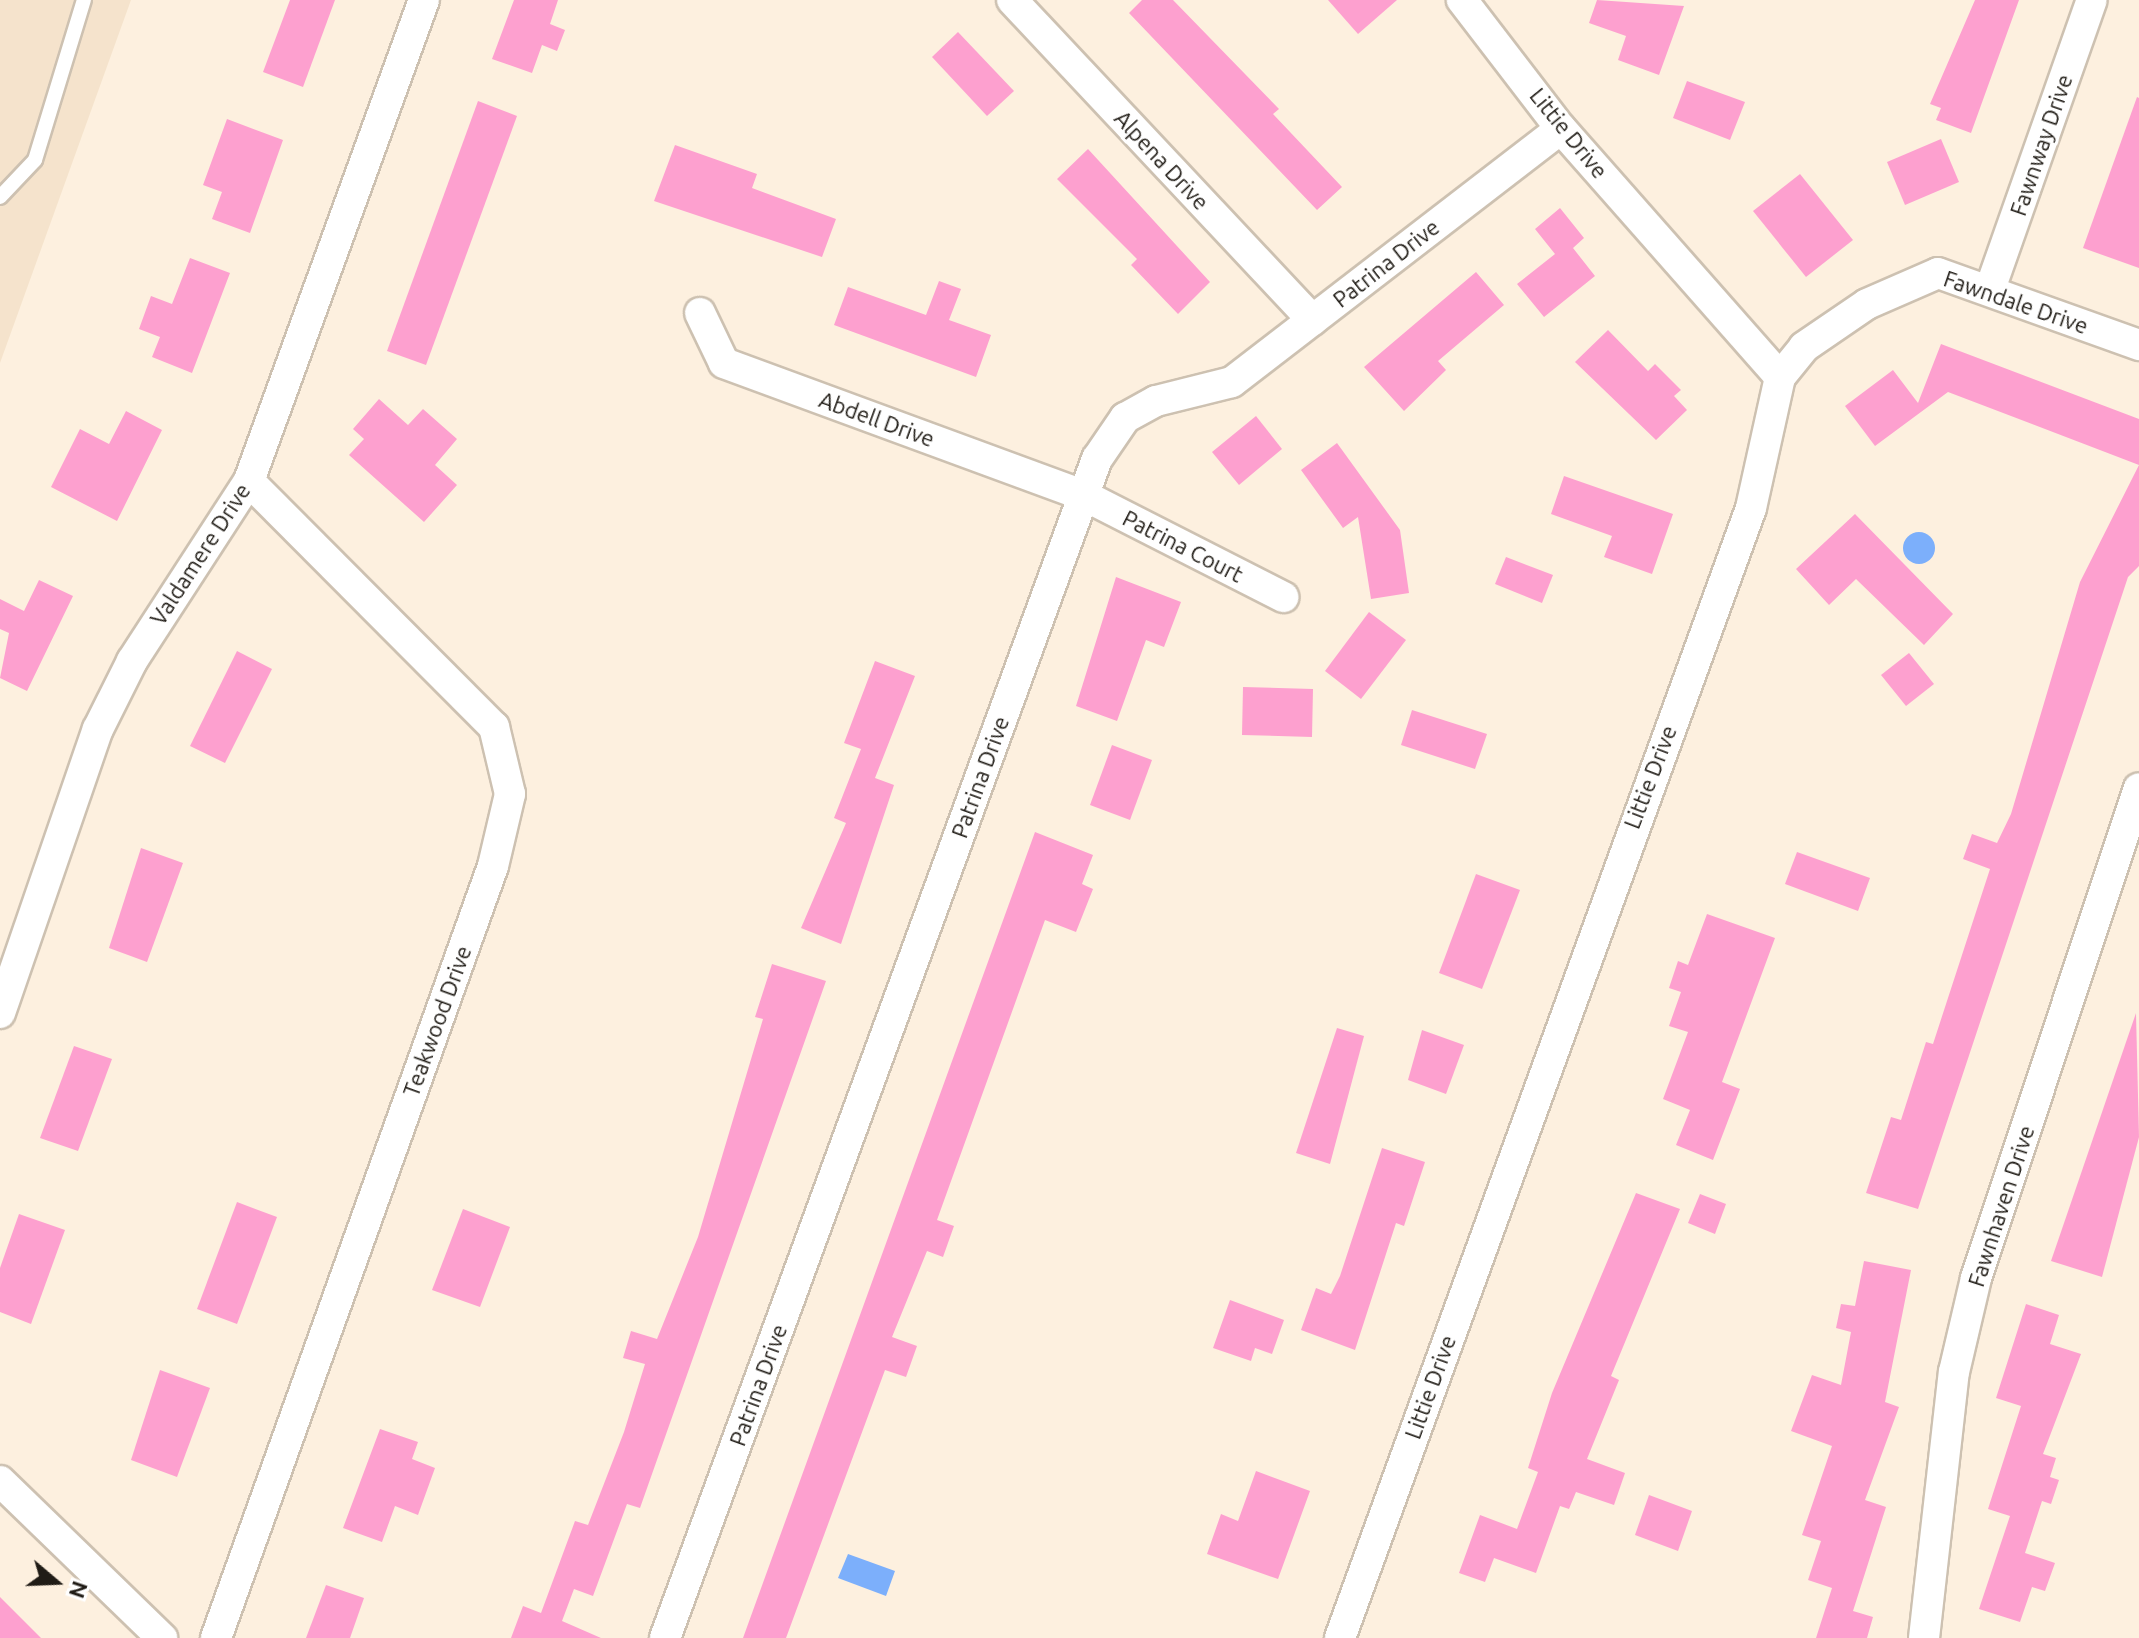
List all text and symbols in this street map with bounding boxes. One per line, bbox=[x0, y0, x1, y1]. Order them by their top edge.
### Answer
street label: Fawnway Drive bbox=[2004, 71, 2078, 219]
street label: Littie Drive bbox=[1525, 83, 1613, 183]
street label: Alpena Drive bbox=[1109, 105, 1215, 215]
street label: Patrina Drive bbox=[1328, 213, 1444, 313]
street label: Fawndale Drive bbox=[1940, 265, 2092, 339]
street label: Abdell Drive bbox=[816, 386, 938, 452]
street label: Valdamere Drive bbox=[144, 478, 256, 630]
street label: Patrina Court bbox=[1118, 504, 1248, 588]
street label: Patrina Drive bbox=[946, 713, 1014, 841]
street label: Littie Drive bbox=[1618, 722, 1682, 832]
street label: Teakwood Drive bbox=[397, 942, 477, 1100]
street label: Fawnhaven Drive bbox=[1962, 1122, 2040, 1290]
street label: Patrina Drive bbox=[724, 1321, 792, 1449]
street label: Littie Drive bbox=[1399, 1332, 1461, 1442]
north arrow bbox=[16, 1542, 96, 1622]
text: N bbox=[65, 1578, 94, 1602]

